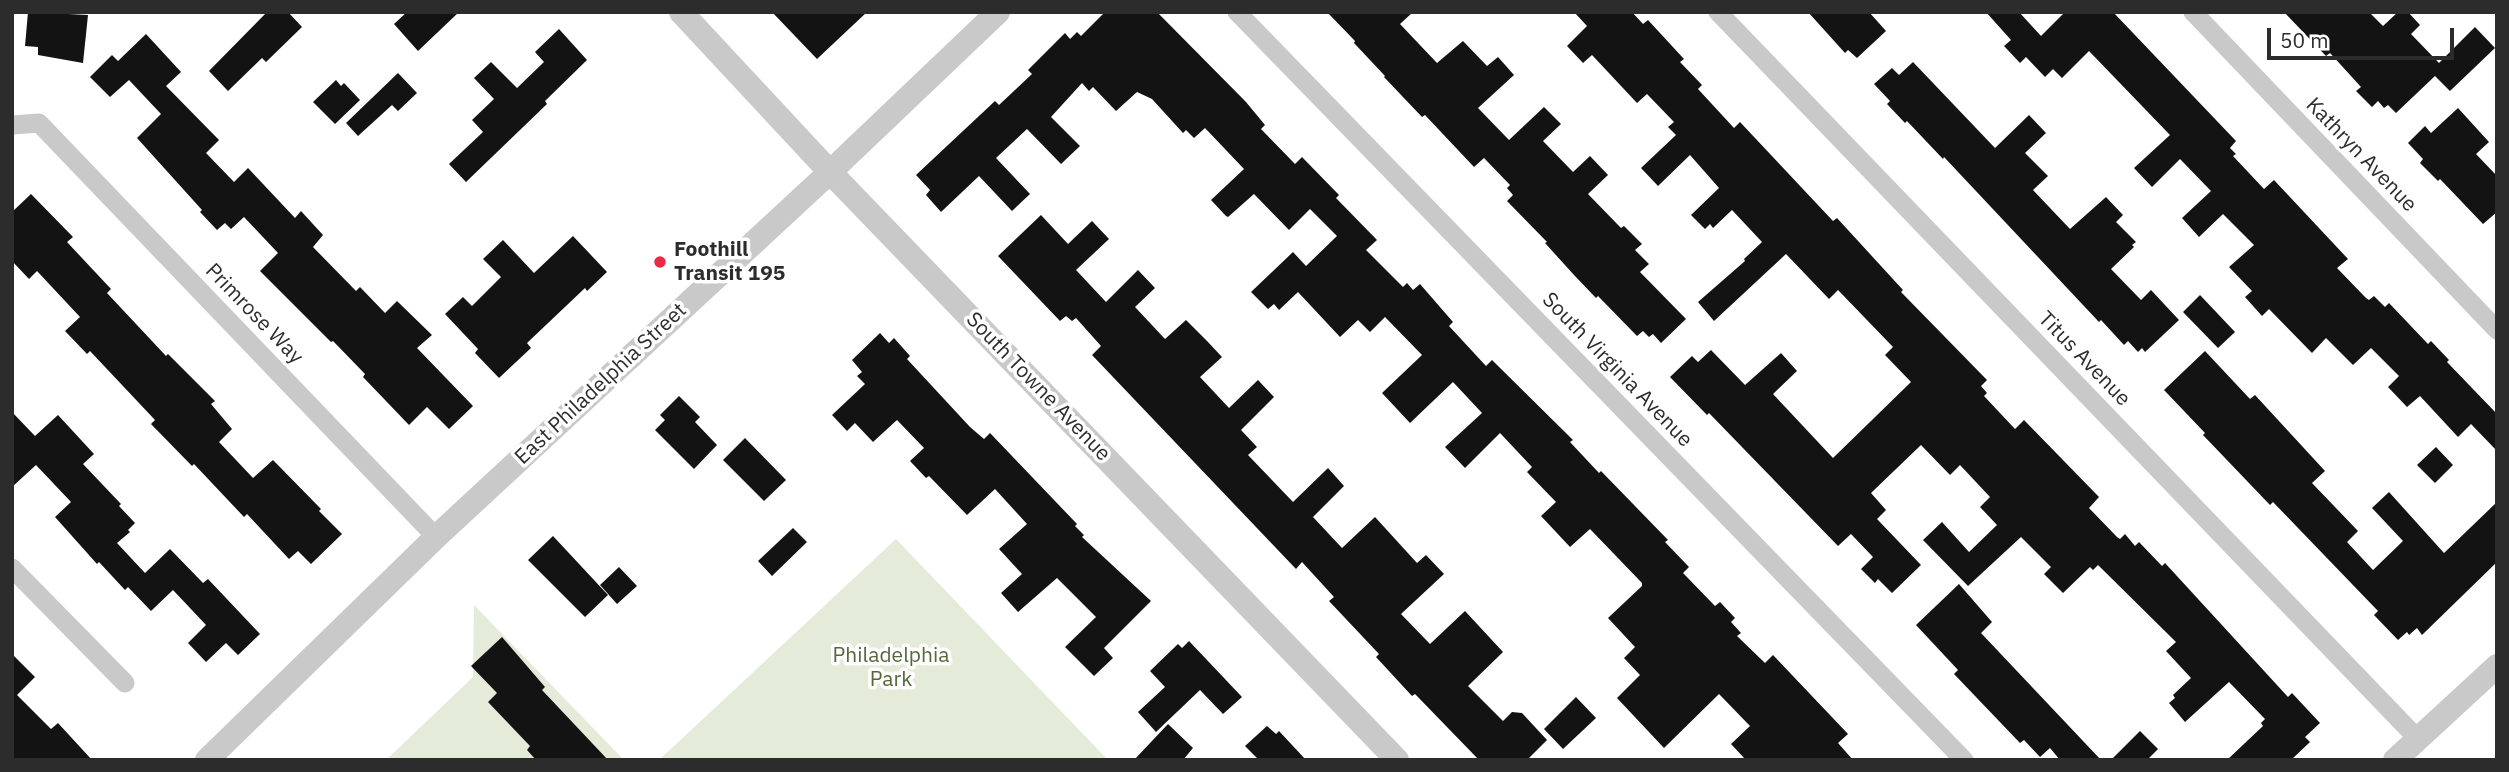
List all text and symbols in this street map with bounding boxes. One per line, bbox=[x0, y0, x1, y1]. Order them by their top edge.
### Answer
scale bar bbox=[2271, 14, 2458, 58]
text: 50 m bbox=[2280, 26, 2329, 54]
street label: Kathryn Avenue bbox=[2300, 93, 2422, 217]
place label: Foothill Transit 195 bbox=[674, 237, 785, 287]
marker: Foothill Transit 195 bbox=[652, 254, 668, 270]
street label: Primrose Way bbox=[200, 259, 308, 369]
street label: South Virginia Avenue bbox=[1537, 287, 1697, 453]
street label: East Philadelphia Street bbox=[510, 298, 692, 470]
street label: Titus Avenue bbox=[2033, 306, 2135, 412]
street label: South Towne Avenue bbox=[960, 307, 1116, 467]
park label: Philadelphia Park bbox=[833, 643, 949, 693]

